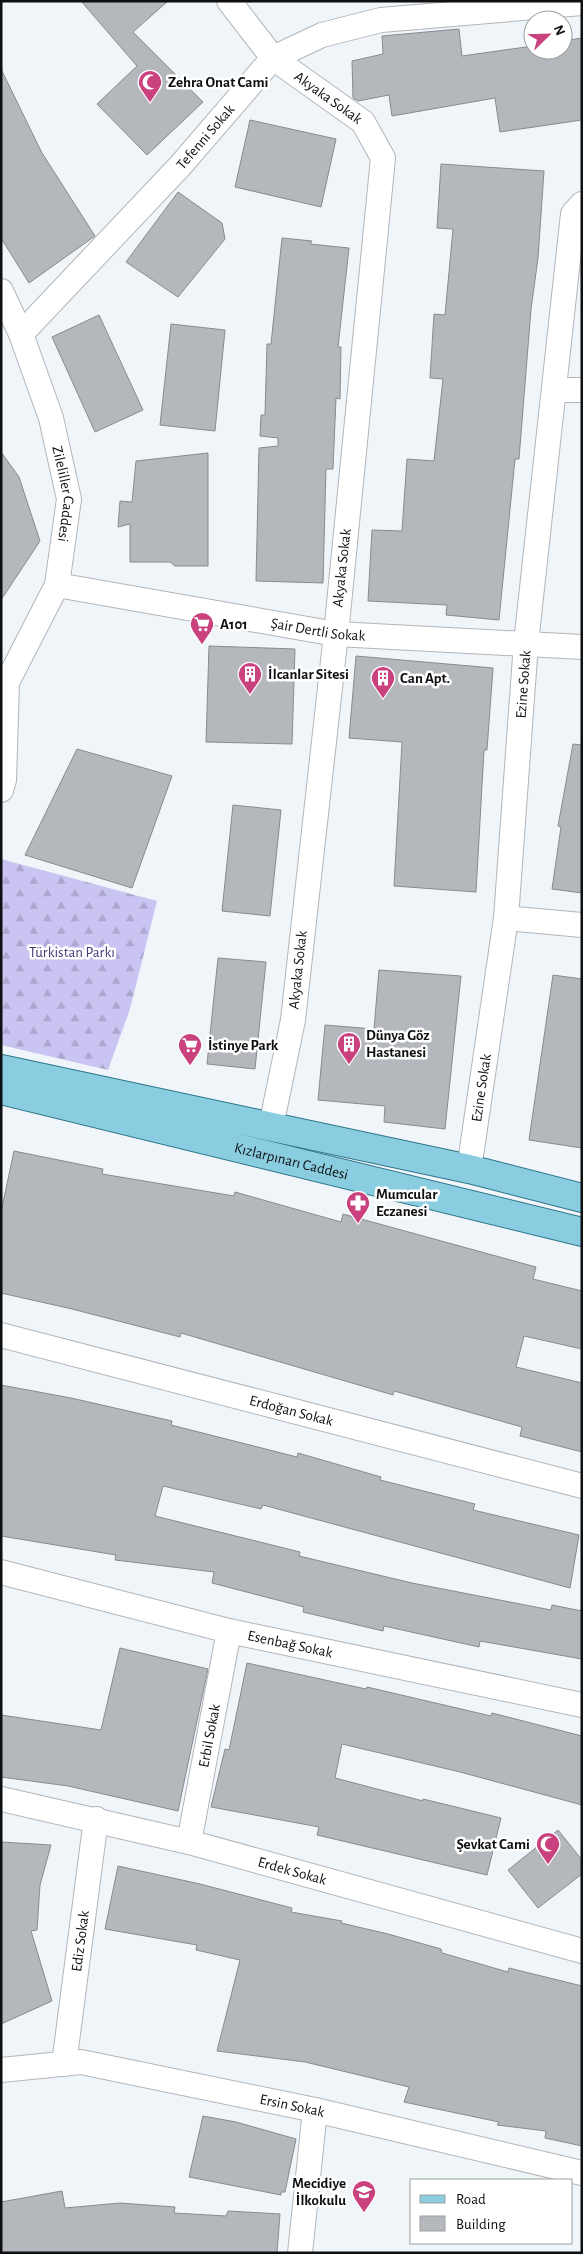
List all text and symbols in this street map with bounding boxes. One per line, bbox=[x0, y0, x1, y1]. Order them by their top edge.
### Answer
north arrow bbox=[523, 10, 573, 60]
text: N bbox=[551, 23, 567, 38]
street label: Akyaka Sokak bbox=[292, 68, 365, 127]
mosque icon: Zehra Onat Cami bbox=[137, 69, 163, 103]
place label: Zehra Onat Cami bbox=[168, 75, 268, 90]
street label: Tefenni Sokak bbox=[173, 101, 237, 172]
street label: Zileliller Caddesi bbox=[50, 444, 77, 543]
street label: Akyaka Sokak bbox=[330, 528, 354, 608]
supermarket icon: A101 bbox=[189, 611, 215, 645]
street label: Şair Dertli Sokak bbox=[270, 615, 366, 643]
place label: A101 bbox=[220, 617, 248, 632]
street label: Ezine Sokak bbox=[513, 650, 533, 719]
building icon: İlcanlar Sitesi bbox=[237, 661, 263, 695]
building icon: Can Apt. bbox=[370, 665, 396, 699]
place label: İlcanlar Sitesi bbox=[268, 666, 349, 682]
place label: Can Apt. bbox=[400, 671, 450, 686]
street label: Akyaka Sokak bbox=[286, 930, 310, 1010]
park label: Türkistan Parkı bbox=[29, 945, 115, 960]
place label: Dünya Göz Hastanesi bbox=[366, 1028, 430, 1060]
building icon: Dünya Göz Hastanesi bbox=[336, 1031, 362, 1065]
supermarket icon: İstinye Park bbox=[177, 1032, 203, 1066]
place label: İstinye Park bbox=[208, 1037, 279, 1053]
street label: Ezine Sokak bbox=[469, 1053, 493, 1123]
street label: Kızlarpınarı Caddesi bbox=[233, 1140, 350, 1182]
place label: Mumcular Eczanesi bbox=[376, 1187, 438, 1219]
pharmacy icon: Mumcular Eczanesi bbox=[345, 1190, 371, 1224]
street label: Erdoğan Sokak bbox=[248, 1392, 335, 1429]
street label: Esenbağ Sokak bbox=[246, 1628, 334, 1660]
street label: Erbil Sokak bbox=[196, 1703, 222, 1769]
mosque icon: Şevkat Cami bbox=[535, 1831, 561, 1865]
place label: Şevkat Cami bbox=[456, 1837, 530, 1852]
street label: Erdek Sokak bbox=[256, 1854, 328, 1887]
street label: Ediz Sokak bbox=[69, 1909, 91, 1972]
street label: Ersin Sokak bbox=[258, 2091, 326, 2120]
place label: Mecidiye İlkokulu bbox=[292, 2176, 346, 2208]
school or university icon: Mecidiye İlkokulu bbox=[351, 2179, 377, 2213]
legend bbox=[410, 2179, 573, 2244]
text: Road bbox=[456, 2192, 486, 2207]
text: Building bbox=[456, 2217, 506, 2232]

